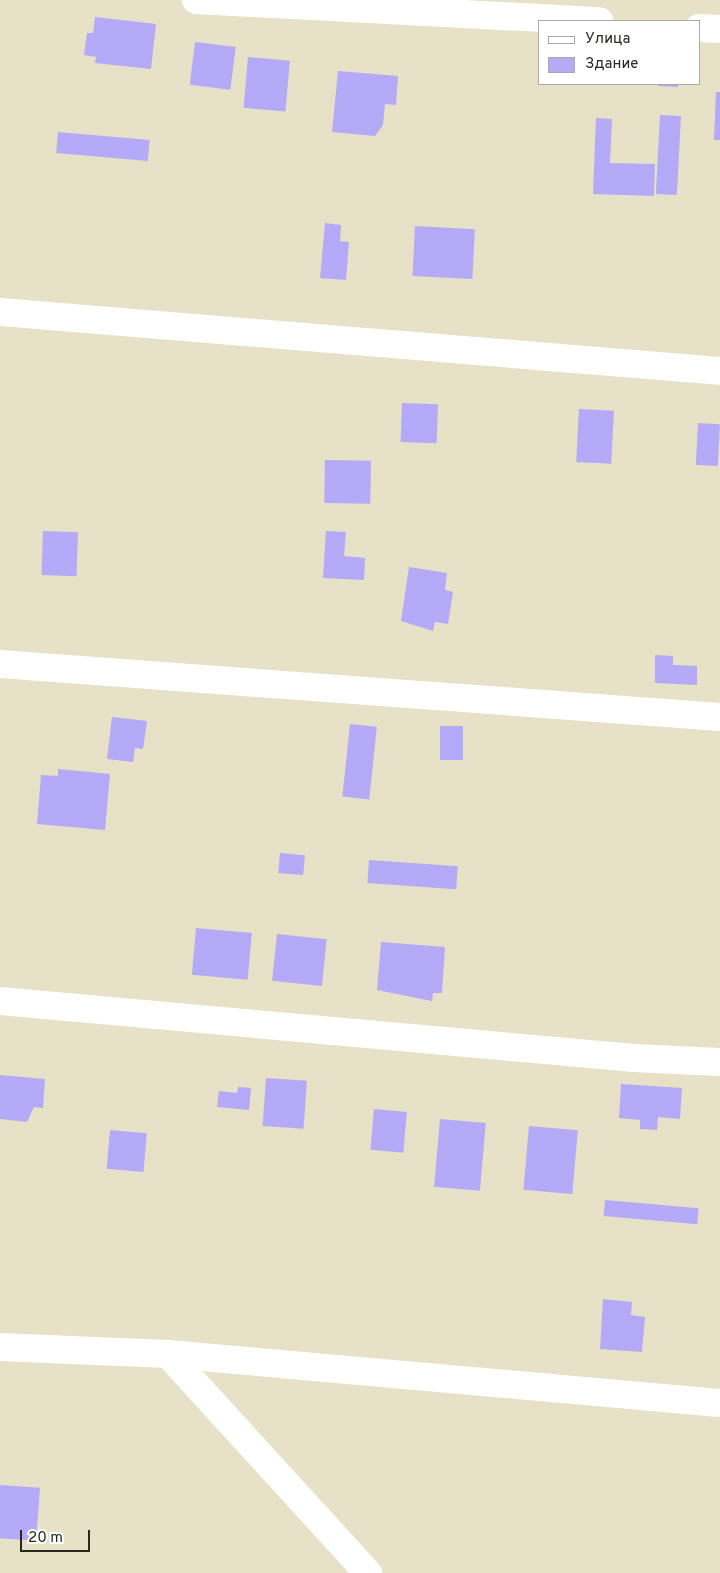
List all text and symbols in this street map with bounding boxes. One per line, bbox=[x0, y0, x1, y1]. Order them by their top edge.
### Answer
legend bbox=[538, 20, 700, 85]
text: Улица bbox=[585, 30, 630, 49]
text: Здание bbox=[585, 55, 638, 74]
scale bar bbox=[22, 1520, 92, 1552]
text: 20 m bbox=[28, 1529, 63, 1548]

